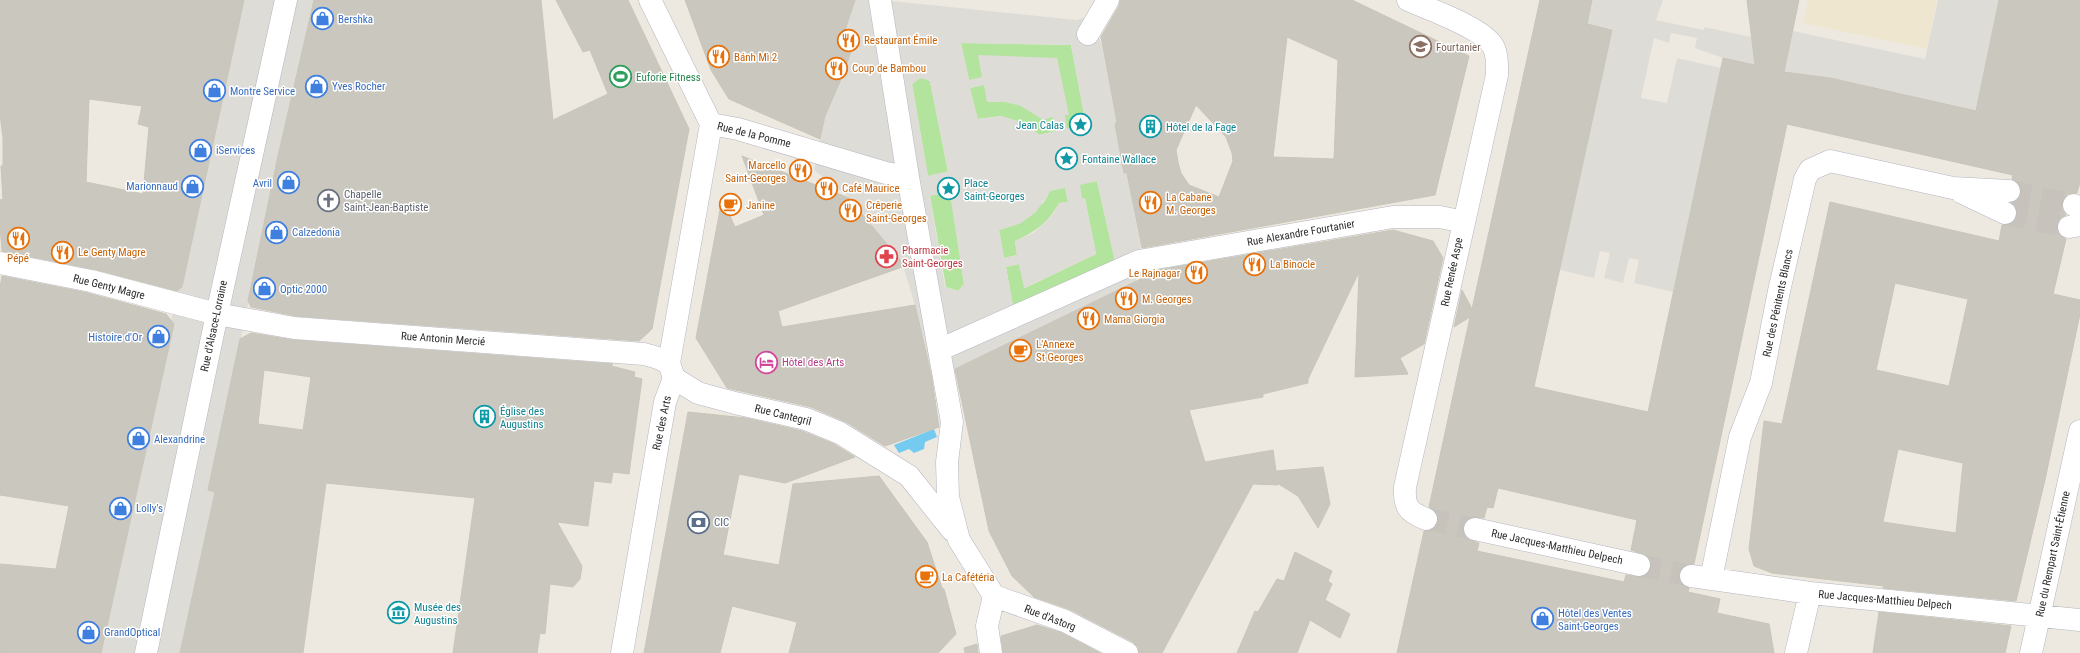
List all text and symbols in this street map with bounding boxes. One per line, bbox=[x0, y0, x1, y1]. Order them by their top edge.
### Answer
shop icon: Bershka bbox=[309, 6, 335, 32]
place label: Bershka bbox=[338, 13, 373, 26]
restaurant icon: Restaurant Émile bbox=[835, 27, 861, 53]
place label: Restaurant Émile bbox=[864, 34, 937, 47]
school or university icon: Fourtanier bbox=[1408, 34, 1434, 60]
place label: Fourtanier bbox=[1436, 41, 1481, 54]
restaurant icon: Bánh Mì 2 bbox=[705, 44, 731, 70]
place label: Bánh Mì 2 bbox=[734, 51, 777, 64]
restaurant icon: Coup de Bambou bbox=[824, 55, 850, 81]
place label: Coup de Bambou bbox=[852, 62, 926, 75]
sports icon: Euforie Fitness bbox=[607, 64, 633, 90]
place label: Euforie Fitness bbox=[636, 71, 701, 84]
shop icon: Yves Rocher bbox=[303, 73, 329, 99]
shop icon: Montre Service bbox=[201, 78, 227, 104]
place label: Yves Rocher bbox=[332, 80, 386, 93]
place label: Montre Service bbox=[230, 85, 295, 98]
place icon: Jean Calas bbox=[1067, 112, 1093, 138]
building icon: Hôtel de la Fage bbox=[1137, 114, 1163, 140]
place label: Jean Calas bbox=[1016, 119, 1064, 132]
street label: Rue de la Pomme bbox=[716, 120, 792, 150]
place label: Hôtel de la Fage bbox=[1166, 121, 1236, 134]
shop icon: iServices bbox=[188, 137, 214, 163]
place label: iServices bbox=[216, 144, 255, 157]
place icon: Fontaine Wallace bbox=[1053, 146, 1079, 172]
place label: Fontaine Wallace bbox=[1082, 153, 1156, 166]
restaurant icon: Marcello Saint-Georges bbox=[788, 158, 814, 184]
place label: Marcello Saint-Georges bbox=[725, 159, 786, 185]
shop icon: Avril bbox=[275, 170, 301, 196]
shop icon: Marionnaud bbox=[180, 173, 206, 199]
restaurant icon: Café Maurice bbox=[813, 175, 839, 201]
place icon: Place Saint-Georges bbox=[935, 176, 961, 202]
place label: Avril bbox=[253, 177, 272, 190]
place label: Place Saint-Georges bbox=[964, 177, 1025, 203]
place label: Marionnaud bbox=[126, 180, 178, 193]
place label: Café Maurice bbox=[842, 182, 900, 195]
church icon: Chapelle Saint-Jean-Baptiste bbox=[316, 187, 342, 213]
place label: Chapelle Saint-Jean-Baptiste bbox=[344, 188, 429, 214]
restaurant icon: La Cabane M. Georges bbox=[1137, 190, 1163, 216]
place label: La Cabane M. Georges bbox=[1166, 191, 1216, 217]
cafe icon: Janine bbox=[718, 192, 744, 218]
restaurant icon: Crêperie Saint-Georges bbox=[838, 198, 864, 224]
place label: Janine bbox=[746, 199, 775, 212]
place label: Crêperie Saint-Georges bbox=[866, 199, 927, 225]
street label: Rue Alexandre Fourtanier bbox=[1246, 217, 1357, 249]
shop icon: Calzedonia bbox=[264, 219, 290, 245]
restaurant icon: Pépé bbox=[5, 225, 31, 251]
place label: Calzedonia bbox=[292, 226, 340, 239]
street label: Rue Renée Aspe bbox=[1438, 236, 1466, 308]
restaurant icon: Le Genty Magre bbox=[50, 239, 76, 265]
pharmacy icon: Pharmacie Saint-Georges bbox=[874, 243, 900, 269]
place label: Pharmacie Saint-Georges bbox=[902, 244, 963, 270]
place label: Le Genty Magre bbox=[78, 246, 146, 259]
street label: Rue des Pénitents Blancs bbox=[1760, 248, 1796, 358]
restaurant icon: La Binocle bbox=[1241, 251, 1267, 277]
place label: Pépé bbox=[7, 252, 29, 265]
place label: La Binocle bbox=[1270, 258, 1315, 271]
restaurant icon: Le Rajnagar bbox=[1183, 260, 1209, 286]
place label: Le Rajnagar bbox=[1129, 267, 1181, 280]
street label: Rue Genty Magre bbox=[72, 272, 146, 302]
shop icon: Optic 2000 bbox=[252, 276, 278, 302]
street label: Rue d'Alsace-Lorraine bbox=[198, 279, 230, 373]
place label: Optic 2000 bbox=[280, 283, 327, 296]
restaurant icon: M. Georges bbox=[1113, 286, 1139, 312]
place label: M. Georges bbox=[1142, 293, 1192, 306]
restaurant icon: Mama Giorgia bbox=[1075, 306, 1101, 332]
place label: Mama Giorgia bbox=[1104, 313, 1165, 326]
shop icon: Histoire d'Or bbox=[145, 324, 171, 350]
street label: Rue Antonin Mercié bbox=[400, 330, 486, 348]
place label: Histoire d'Or bbox=[88, 331, 143, 344]
cafe icon: L'Annexe St Georges bbox=[1007, 337, 1033, 363]
place label: L'Annexe St Georges bbox=[1036, 338, 1084, 364]
hotel icon: Hôtel des Arts bbox=[754, 349, 780, 375]
place label: Hôtel des Arts bbox=[782, 356, 844, 369]
street label: Rue des Arts bbox=[650, 395, 674, 451]
street label: Rue Cantegril bbox=[753, 402, 813, 428]
building icon: Église des Augustins bbox=[472, 404, 498, 430]
place label: Église des Augustins bbox=[500, 405, 544, 431]
shop icon: Alexandrine bbox=[126, 426, 152, 452]
place label: Alexandrine bbox=[154, 433, 205, 446]
street label: Rue du Rempart Saint-Étienne bbox=[2033, 490, 2073, 618]
shop icon: Lolly's bbox=[108, 495, 134, 521]
place label: Lolly's bbox=[136, 502, 163, 515]
bank icon: CIC bbox=[686, 509, 712, 535]
place label: CIC bbox=[714, 516, 729, 529]
street label: Rue Jacques-Matthieu Delpech bbox=[1490, 527, 1624, 567]
cafe icon: La Cafétéria bbox=[913, 564, 939, 590]
place label: La Cafétéria bbox=[942, 571, 995, 584]
street label: Rue Jacques-Matthieu Delpech bbox=[1818, 588, 1952, 612]
museum icon: Musée des Augustins bbox=[386, 600, 412, 626]
place label: Musée des Augustins bbox=[414, 601, 461, 627]
street label: Rue d'Astorg bbox=[1022, 602, 1078, 634]
shop icon: Hôtel des Ventes Saint-Georges bbox=[1530, 606, 1556, 632]
place label: Hôtel des Ventes Saint-Georges bbox=[1558, 607, 1632, 633]
shop icon: GrandOptical bbox=[76, 619, 102, 645]
place label: GrandOptical bbox=[104, 626, 160, 639]

